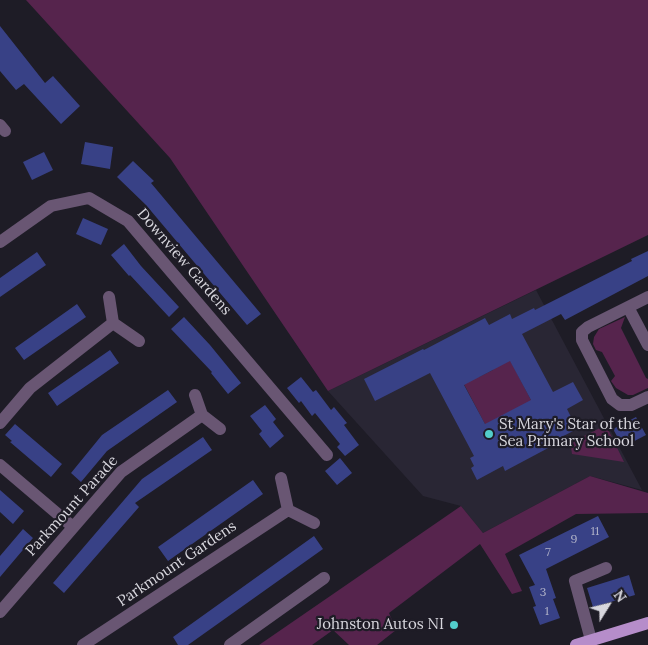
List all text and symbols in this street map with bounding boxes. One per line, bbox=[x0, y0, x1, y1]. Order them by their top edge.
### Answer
street label: Downview Gardens bbox=[133, 205, 235, 319]
place label: St Mary's Star of the Sea Primary School bbox=[499, 416, 640, 451]
marker: St Mary's Star of the Sea Primary School bbox=[483, 428, 495, 440]
street label: Parkmount Parade bbox=[22, 452, 122, 560]
street label: Parkmount Gardens bbox=[114, 517, 240, 611]
house number: 11 bbox=[591, 525, 599, 539]
house number: 9 bbox=[571, 533, 577, 547]
house number: 7 bbox=[545, 546, 551, 560]
north arrow bbox=[583, 580, 633, 630]
house number: 3 bbox=[540, 586, 546, 600]
text: N bbox=[610, 587, 631, 606]
house number: 1 bbox=[545, 605, 549, 619]
place label: Johnston Autos NI bbox=[317, 616, 444, 634]
marker: Johnston Autos NI bbox=[448, 619, 460, 631]

